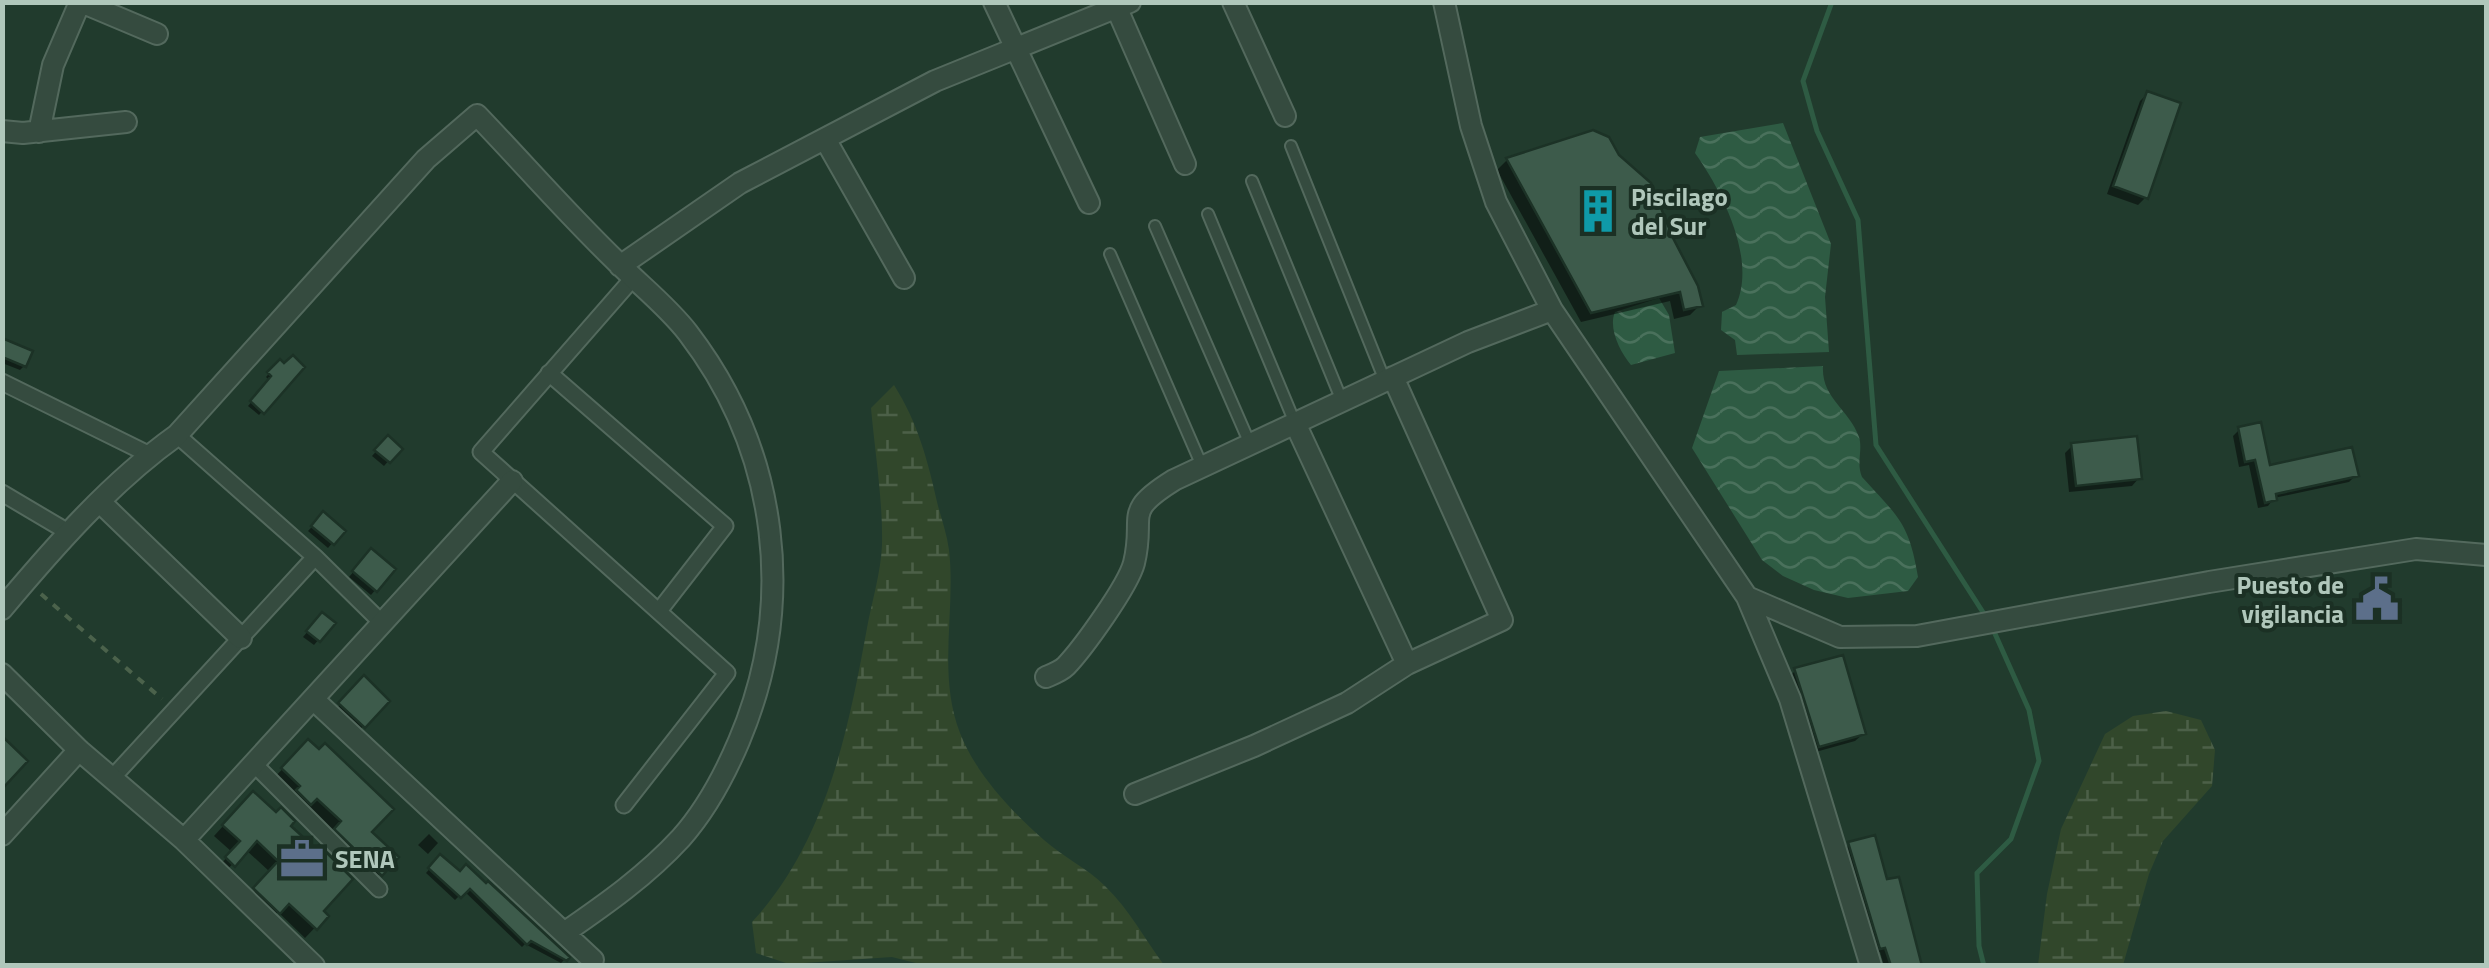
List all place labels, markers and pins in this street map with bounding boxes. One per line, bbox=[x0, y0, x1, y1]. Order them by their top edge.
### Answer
place label: Piscilago del Sur bbox=[1631, 178, 1728, 245]
building icon: Piscilago del Sur bbox=[1574, 187, 1622, 235]
place label: Puesto de vigilancia bbox=[2237, 566, 2344, 633]
public building icon: Puesto de vigilancia bbox=[2353, 575, 2401, 623]
office icon: SENA bbox=[278, 835, 326, 883]
place label: SENA bbox=[335, 840, 395, 878]

